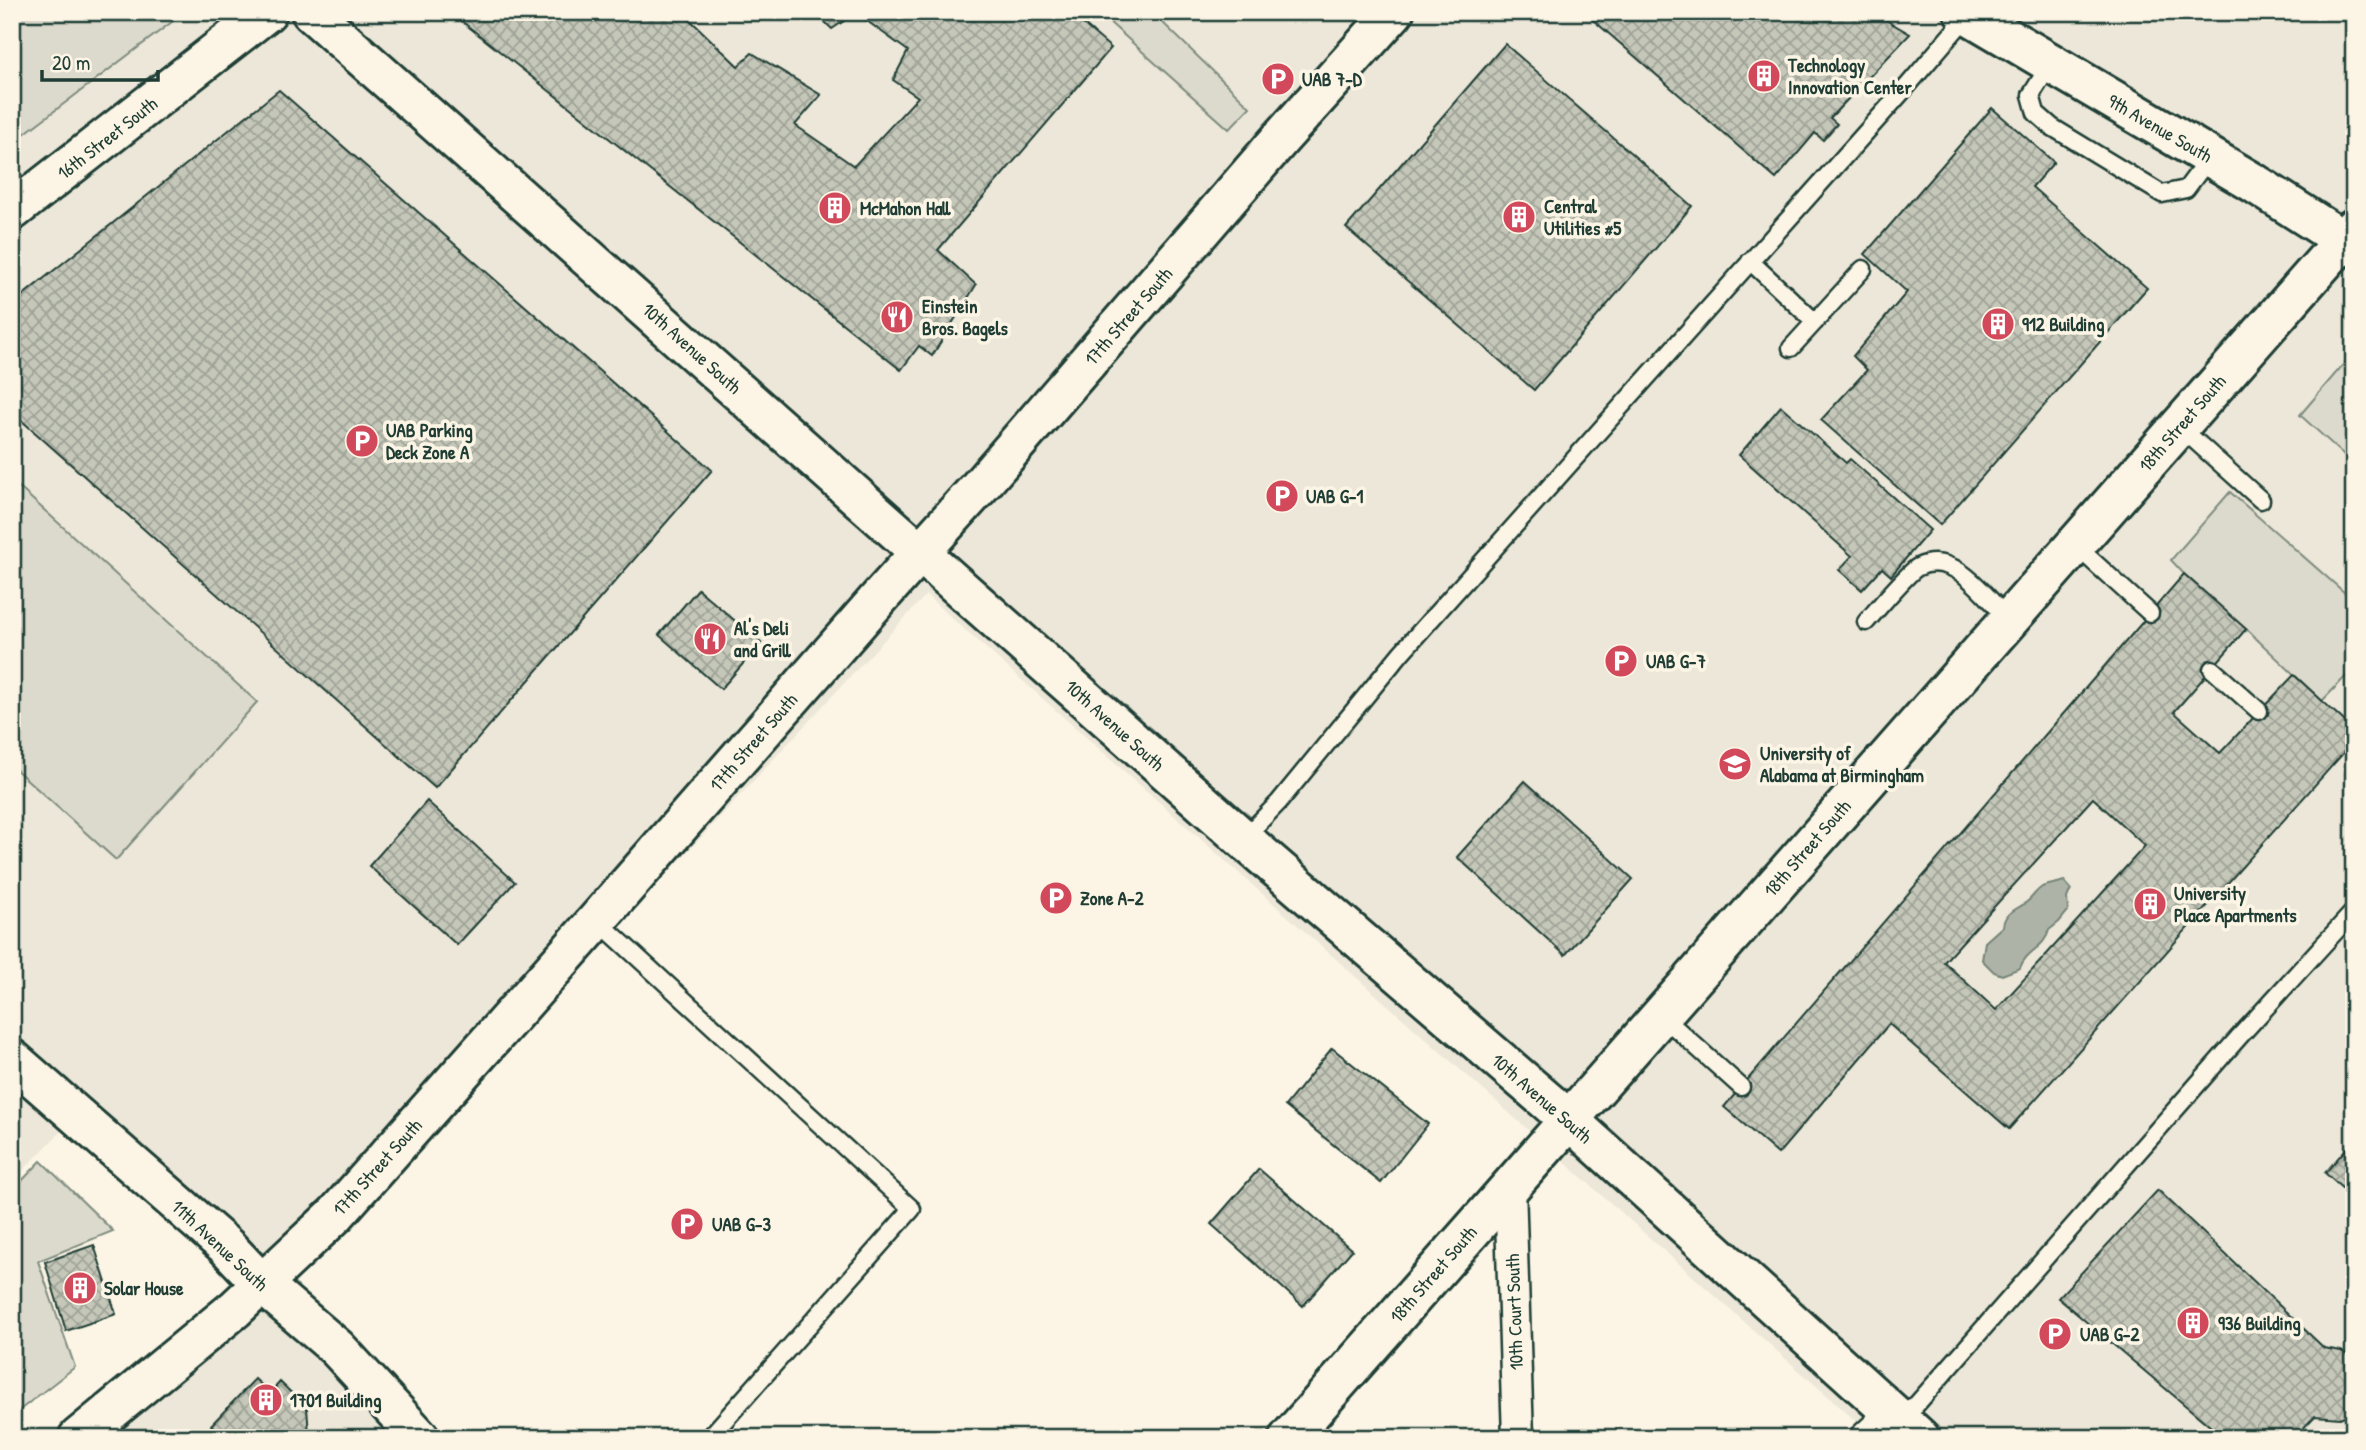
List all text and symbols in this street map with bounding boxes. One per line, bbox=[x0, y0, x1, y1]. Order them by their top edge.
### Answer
scale bar bbox=[42, 38, 158, 82]
text: 20 m bbox=[52, 48, 90, 77]
place label: Technology Innovation Center bbox=[1787, 52, 1912, 100]
building icon: Technology Innovation Center bbox=[1745, 57, 1783, 95]
parking icon: UAB 7-D bbox=[1259, 60, 1297, 98]
place label: UAB 7-D bbox=[1302, 66, 1363, 92]
street label: 9th Avenue South bbox=[2103, 88, 2217, 168]
street label: 16th Street South bbox=[52, 91, 162, 185]
building icon: McMahon Hall bbox=[816, 189, 854, 227]
place label: Central Utilities #5 bbox=[1544, 193, 1622, 241]
place label: McMahon Hall bbox=[860, 195, 951, 221]
building icon: Central Utilities #5 bbox=[1500, 198, 1538, 236]
street label: 17th Street South bbox=[1078, 261, 1178, 371]
place label: Einstein Bros. Bagels bbox=[922, 293, 1009, 342]
street label: 10th Avenue South bbox=[637, 296, 747, 400]
restaurant icon: Einstein Bros. Bagels bbox=[878, 298, 916, 336]
building icon: 912 Building bbox=[1979, 305, 2017, 343]
place label: 912 Building bbox=[2022, 311, 2105, 338]
street label: 18th Street South bbox=[2132, 369, 2232, 477]
place label: UAB Parking Deck Zone A bbox=[386, 417, 473, 465]
parking icon: UAB Parking Deck Zone A bbox=[343, 422, 381, 460]
parking icon: UAB G-1 bbox=[1263, 477, 1301, 515]
place label: UAB G-1 bbox=[1306, 483, 1364, 509]
place label: Al's Deli and Grill bbox=[734, 615, 792, 663]
restaurant icon: Al's Deli and Grill bbox=[691, 620, 729, 658]
parking icon: UAB G-7 bbox=[1602, 642, 1640, 680]
place label: UAB G-7 bbox=[1646, 648, 1706, 674]
street label: 10th Avenue South bbox=[1060, 673, 1170, 777]
street label: 17th Street South bbox=[703, 687, 803, 797]
place label: University of Alabama at Birmingham bbox=[1760, 740, 1924, 789]
school or university icon: University of Alabama at Birmingham bbox=[1716, 745, 1754, 783]
street label: 18th Street South bbox=[1757, 794, 1857, 902]
parking icon: Zone A-2 bbox=[1037, 879, 1075, 917]
place label: University Place Apartments bbox=[2174, 880, 2297, 929]
place label: Zone A-2 bbox=[1080, 885, 1144, 911]
building icon: University Place Apartments bbox=[2131, 885, 2169, 923]
street label: 10th Avenue South bbox=[1486, 1047, 1598, 1149]
street label: 17th Street South bbox=[326, 1113, 428, 1221]
street label: 11th Avenue South bbox=[166, 1193, 274, 1297]
parking icon: UAB G-3 bbox=[668, 1205, 706, 1243]
place label: UAB G-3 bbox=[712, 1211, 772, 1237]
street label: 18th Street South bbox=[1383, 1220, 1483, 1328]
street label: 10th Court South bbox=[1499, 1253, 1529, 1371]
building icon: Solar House bbox=[61, 1269, 99, 1307]
place label: Solar House bbox=[104, 1275, 184, 1301]
building icon: 936 Building bbox=[2174, 1304, 2212, 1342]
place label: 936 Building bbox=[2218, 1310, 2301, 1337]
parking icon: UAB G-2 bbox=[2036, 1315, 2074, 1353]
place label: UAB G-2 bbox=[2080, 1321, 2140, 1347]
building icon: 1701 Building bbox=[247, 1381, 285, 1419]
place label: 1701 Building bbox=[290, 1387, 382, 1414]

